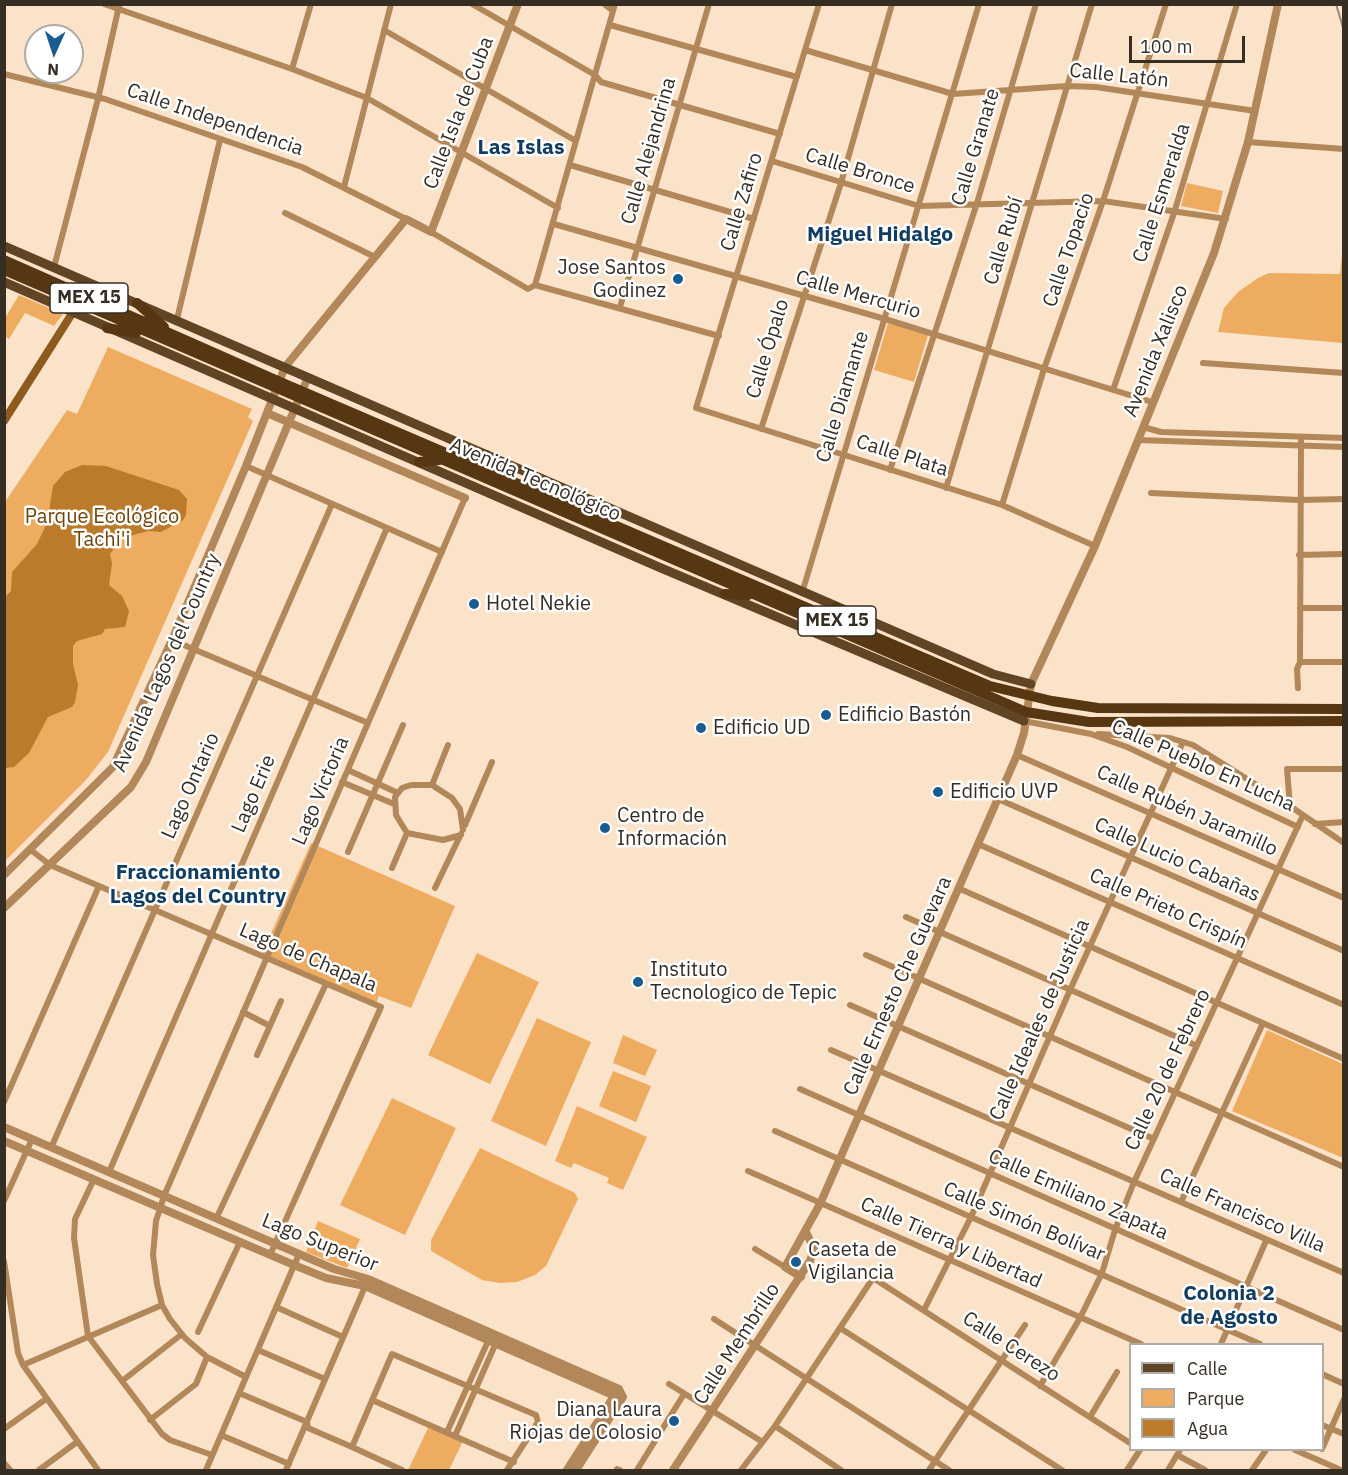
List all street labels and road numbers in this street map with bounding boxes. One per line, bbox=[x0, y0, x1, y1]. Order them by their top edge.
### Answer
street label: Calle Isla de Cuba bbox=[419, 33, 499, 193]
street label: Calle Latón bbox=[1068, 59, 1170, 93]
street label: Calle Alejandrina bbox=[617, 75, 681, 227]
street label: Calle Independencia bbox=[124, 79, 306, 161]
street label: Calle Granate bbox=[947, 85, 1005, 209]
street label: Calle Esmeralda bbox=[1128, 120, 1196, 266]
street label: Calle Bronce bbox=[802, 143, 918, 199]
street label: Calle Zafiro bbox=[716, 150, 768, 254]
street label: Calle Topacio bbox=[1038, 190, 1100, 310]
street label: Calle Rubí bbox=[979, 194, 1029, 288]
street label: Calle Mercurio bbox=[793, 266, 923, 324]
street label: Avenida Xalisco bbox=[1119, 281, 1193, 421]
road number: MEX 15 bbox=[50, 283, 128, 313]
street label: Calle Ópalo bbox=[742, 296, 794, 402]
street label: Calle Diamante bbox=[812, 328, 874, 466]
street label: Calle Plata bbox=[853, 430, 951, 482]
street label: Avenida Tecnológico bbox=[446, 433, 624, 527]
street label: Avenida Lagos del Country bbox=[108, 550, 226, 776]
road number: MEX 15 bbox=[798, 606, 876, 636]
street label: Calle Pueblo En Lucha bbox=[1108, 715, 1298, 817]
street label: Lago Ontario bbox=[157, 729, 225, 843]
street label: Lago Victoria bbox=[287, 733, 355, 849]
street label: Lago Erie bbox=[227, 752, 281, 836]
street label: Calle Rubén Jaramillo bbox=[1093, 760, 1281, 862]
street label: Calle Lucio Cabañas bbox=[1090, 813, 1264, 907]
street label: Calle Prieto Crispín bbox=[1085, 863, 1251, 955]
street label: Calle Ernesto Che Guevara bbox=[839, 873, 957, 1099]
street label: Calle Ideales de Justicia bbox=[985, 916, 1095, 1124]
street label: Lago de Chapala bbox=[236, 918, 380, 998]
street label: Calle 20 de Febrero bbox=[1120, 985, 1216, 1155]
street label: Calle Emiliano Zapata bbox=[984, 1145, 1172, 1245]
street label: Calle Francisco Villa bbox=[1155, 1164, 1329, 1258]
street label: Calle Simón Bolívar bbox=[940, 1177, 1108, 1267]
street label: Calle Tierra y Libertad bbox=[857, 1192, 1045, 1294]
street label: Lago Superior bbox=[258, 1209, 382, 1277]
street label: Calle Membrillo bbox=[689, 1279, 785, 1409]
street label: Calle Cerezo bbox=[958, 1307, 1064, 1387]

